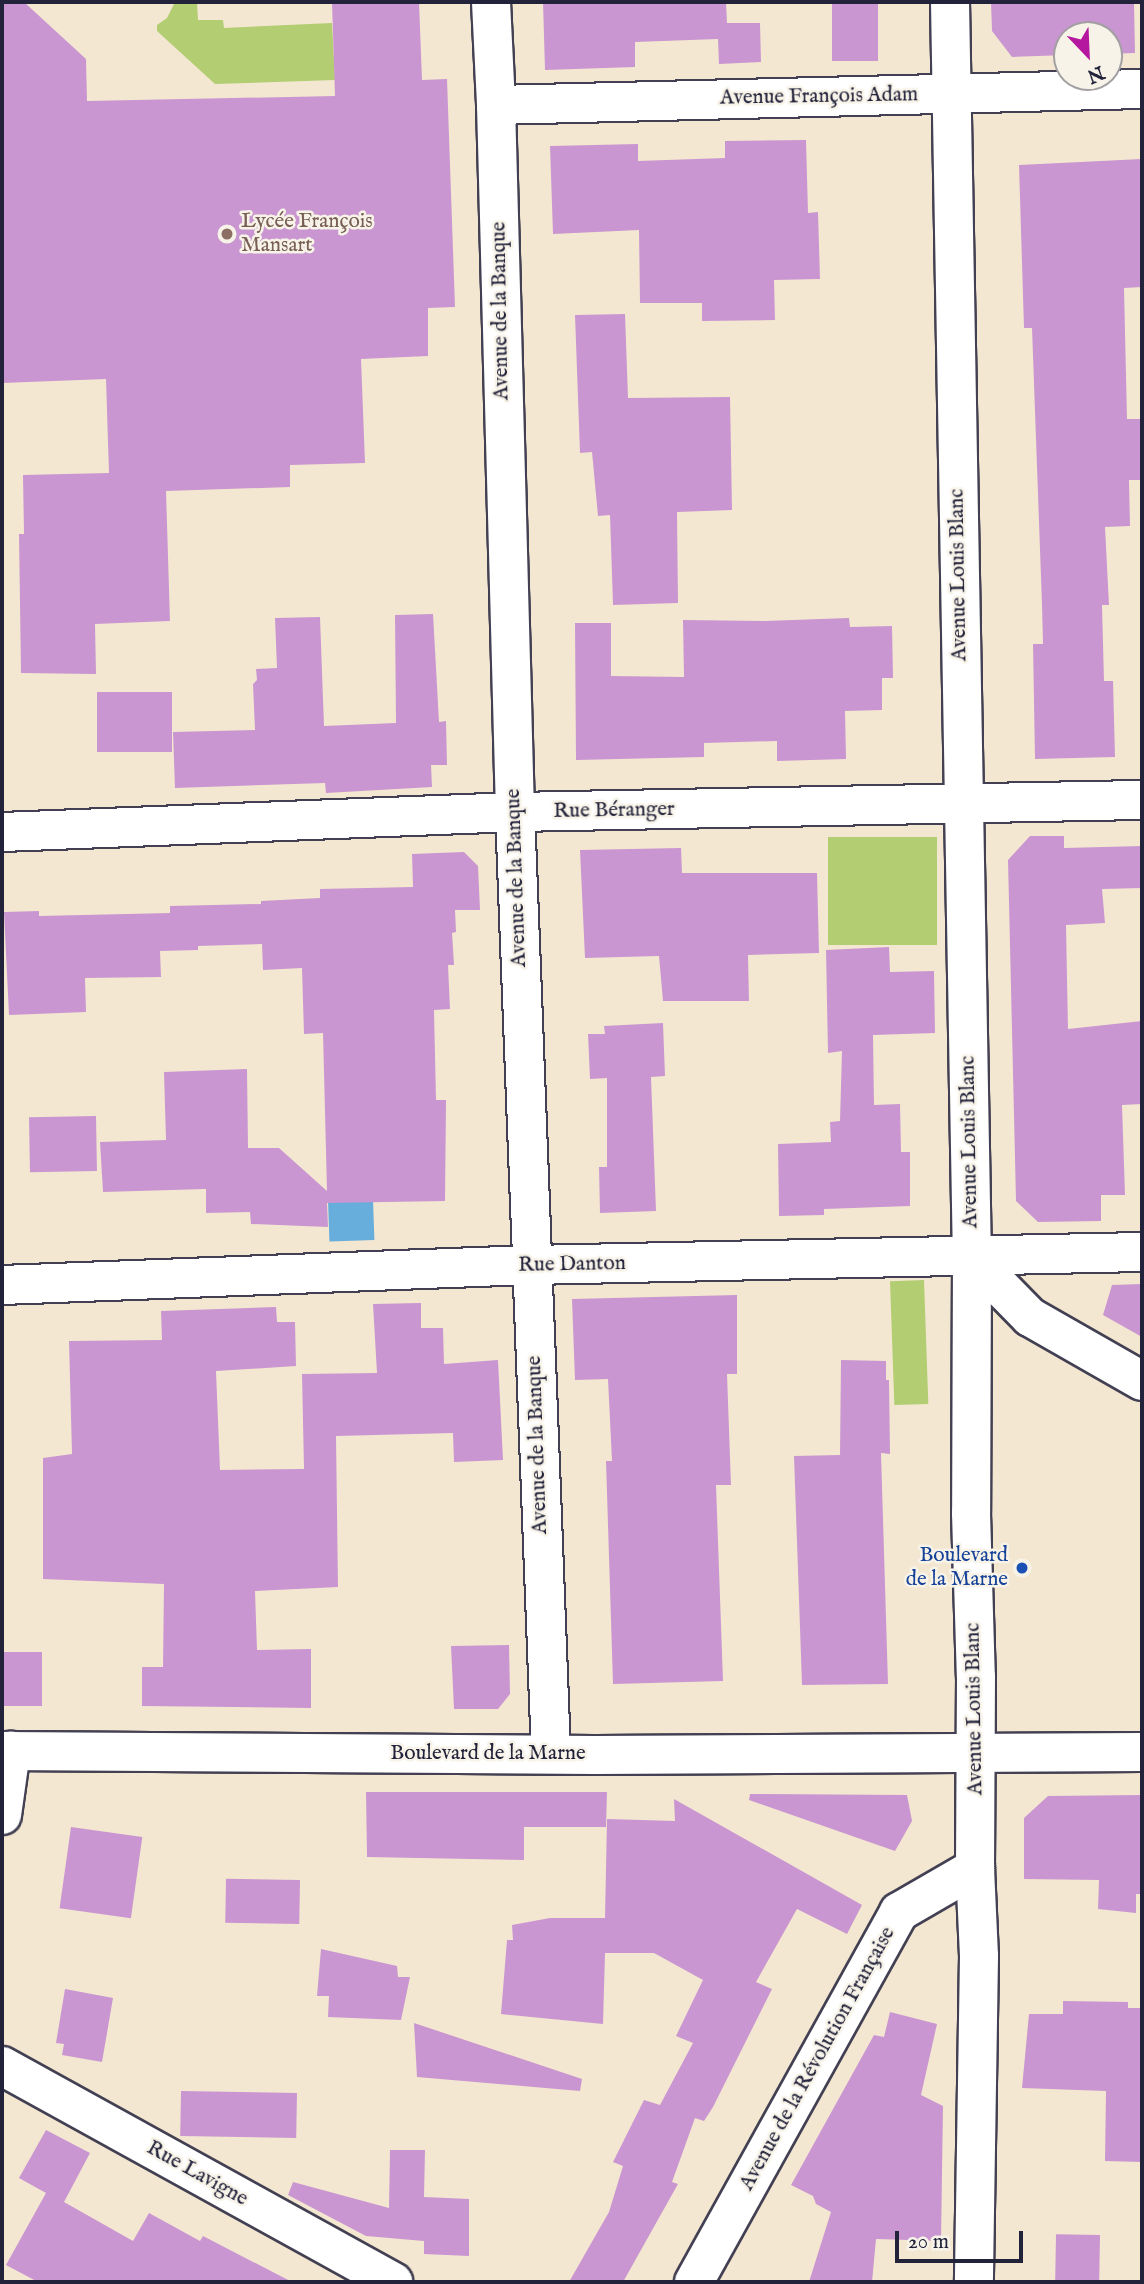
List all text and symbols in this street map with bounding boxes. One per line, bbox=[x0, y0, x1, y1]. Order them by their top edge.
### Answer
north arrow bbox=[1053, 21, 1123, 91]
text: N bbox=[1083, 59, 1108, 88]
street label: Avenue François Adam bbox=[720, 83, 918, 111]
place label: Lycée François Mansart bbox=[241, 209, 373, 259]
street label: Avenue de la Banque bbox=[487, 221, 515, 401]
marker: Lycée François Mansart bbox=[219, 226, 235, 242]
street label: Avenue Louis Blanc bbox=[945, 489, 973, 661]
street label: Avenue de la Banque bbox=[501, 788, 533, 968]
street label: Rue Béranger bbox=[553, 797, 675, 825]
street label: Avenue Louis Blanc bbox=[956, 1056, 984, 1228]
street label: Rue Danton bbox=[518, 1251, 626, 1279]
street label: Avenue de la Banque bbox=[522, 1355, 554, 1535]
place label: Boulevard de la Marne bbox=[906, 1543, 1008, 1593]
marker: Boulevard de la Marne bbox=[1014, 1560, 1030, 1576]
street label: Avenue Louis Blanc bbox=[961, 1623, 989, 1795]
street label: Boulevard de la Marne bbox=[390, 1741, 586, 1767]
street label: Avenue de la Révolution Française bbox=[735, 1923, 901, 2195]
street label: Rue Lavigne bbox=[142, 2136, 252, 2212]
scale bar bbox=[899, 2218, 1027, 2262]
text: 20 m bbox=[908, 2229, 949, 2256]

